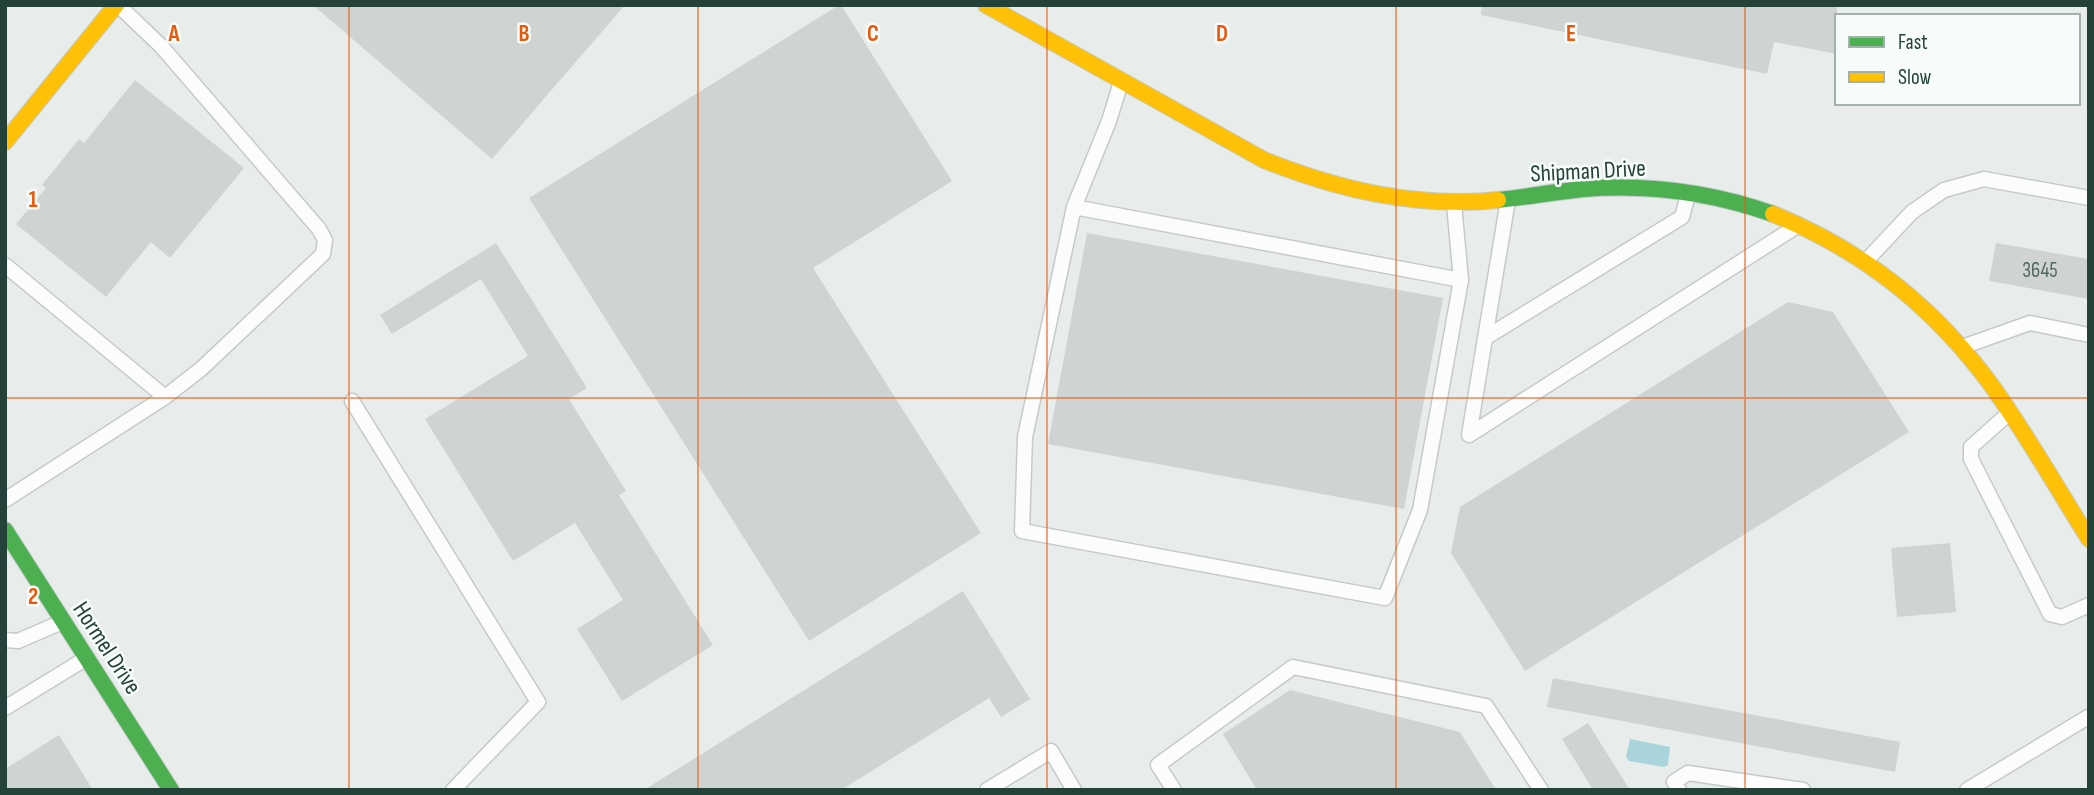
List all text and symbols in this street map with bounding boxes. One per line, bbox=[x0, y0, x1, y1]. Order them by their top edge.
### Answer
legend bbox=[1835, 14, 2080, 105]
text: A bbox=[168, 20, 181, 48]
text: B bbox=[519, 20, 530, 48]
text: C bbox=[867, 20, 879, 48]
text: D bbox=[1216, 20, 1228, 48]
text: E bbox=[1566, 20, 1576, 48]
text: Fast bbox=[1898, 30, 1928, 55]
text: Slow bbox=[1898, 65, 1932, 90]
street label: Shipman Drive bbox=[1530, 153, 1646, 189]
text: 1 bbox=[28, 186, 38, 214]
house number: 3645 bbox=[2022, 258, 2058, 283]
text: 2 bbox=[28, 583, 38, 611]
street label: Hormel Drive bbox=[66, 596, 148, 700]

